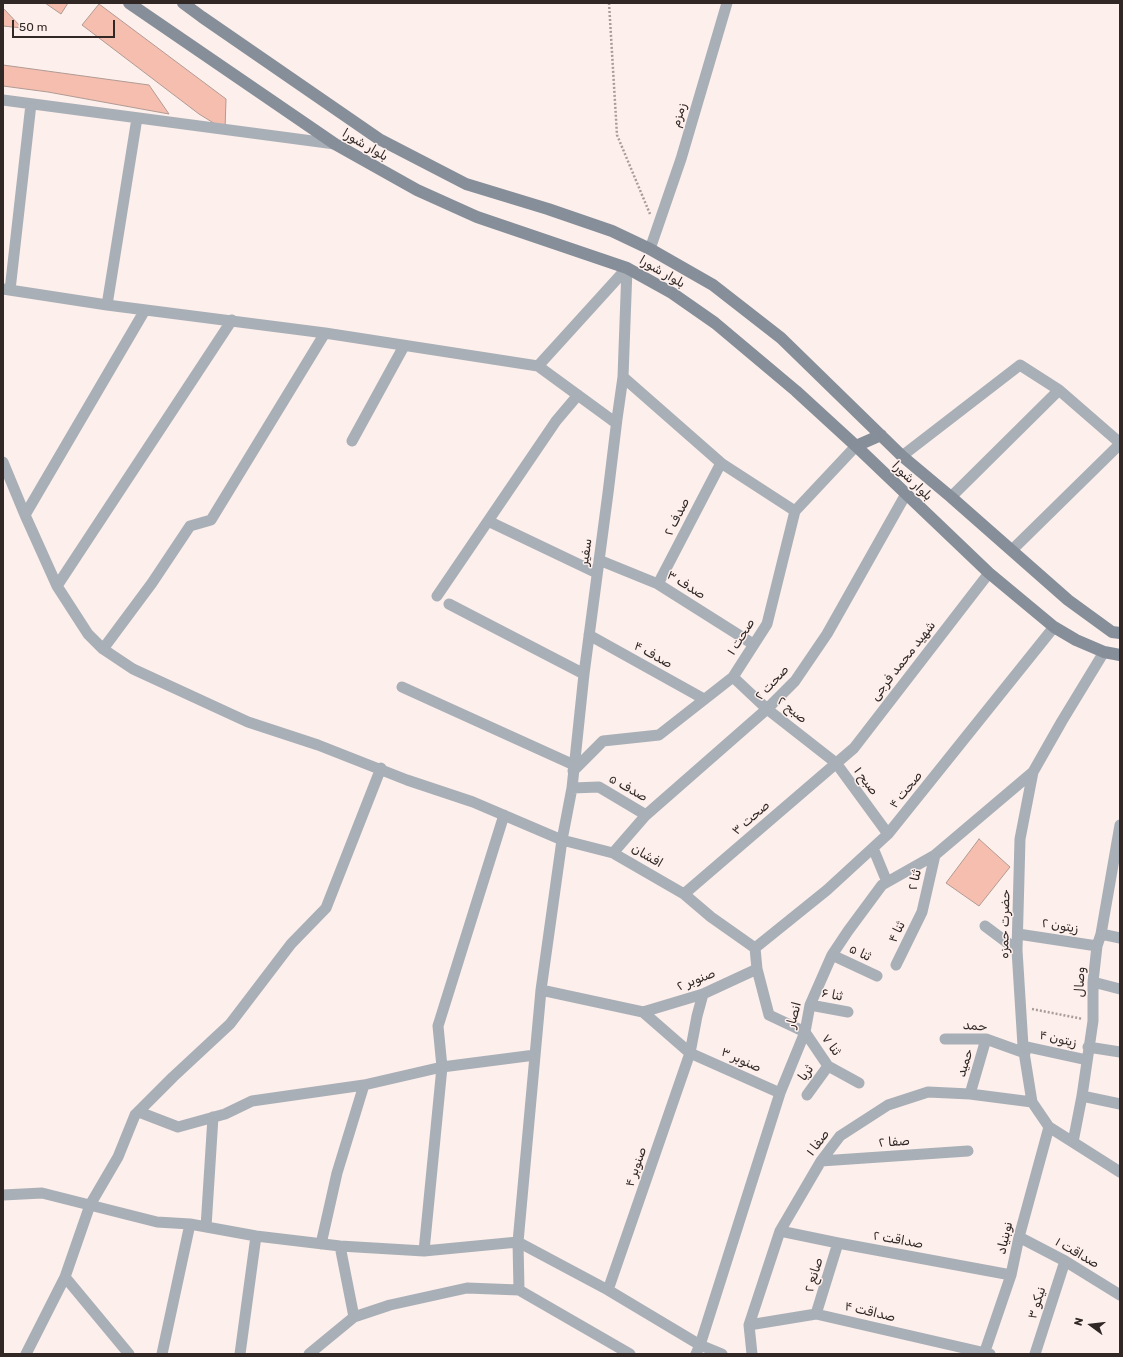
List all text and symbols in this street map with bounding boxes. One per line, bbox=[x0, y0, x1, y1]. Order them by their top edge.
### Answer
scale bar bbox=[14, 12, 117, 38]
text: 50 m bbox=[19, 20, 47, 34]
street label: زمزم bbox=[668, 101, 690, 129]
street label: بلوار شورا bbox=[339, 126, 391, 164]
street label: بلوار شورا bbox=[636, 253, 688, 291]
street label: بلوار شورا bbox=[888, 458, 936, 504]
street label: صدف ۲ bbox=[661, 495, 693, 539]
street label: سفیر bbox=[576, 537, 596, 567]
street label: صدف ۳ bbox=[664, 567, 708, 603]
street label: صحت ۱ bbox=[724, 616, 758, 658]
street label: شهید محمد فرجی bbox=[867, 618, 939, 704]
street label: صدف ۴ bbox=[631, 638, 675, 672]
street label: صحت ۲ bbox=[752, 662, 792, 704]
street label: صبح ۲ bbox=[774, 693, 810, 727]
street label: صبح ۱ bbox=[850, 764, 882, 798]
street label: صحت ۴ bbox=[886, 768, 926, 812]
street label: صدف ۵ bbox=[606, 771, 650, 805]
street label: صحت ۳ bbox=[729, 797, 773, 839]
street label: افشان bbox=[628, 841, 666, 871]
street label: ثنا ۲ bbox=[905, 868, 925, 892]
street label: حضرت حمزه bbox=[997, 889, 1013, 959]
street label: زیتون ۲ bbox=[1041, 915, 1079, 937]
street label: ثنا ۴ bbox=[885, 919, 909, 945]
street label: ثنا ۵ bbox=[846, 941, 874, 965]
street label: صنوبر ۲ bbox=[675, 966, 717, 994]
street label: وصال bbox=[1071, 966, 1089, 998]
street label: ثنا ۶ bbox=[820, 985, 844, 1005]
street label: انصار bbox=[783, 1000, 805, 1030]
street label: حمد bbox=[962, 1017, 988, 1035]
street label: زیتون ۴ bbox=[1038, 1027, 1078, 1051]
street label: ثنا ۷ bbox=[818, 1031, 844, 1059]
street label: صنوبر ۳ bbox=[719, 1044, 763, 1076]
street label: حمید bbox=[953, 1047, 977, 1079]
street label: ثریا bbox=[795, 1062, 817, 1084]
street label: صفا ۱ bbox=[803, 1127, 833, 1159]
street label: صفا ۲ bbox=[878, 1133, 910, 1151]
street label: صنوبر ۴ bbox=[622, 1145, 650, 1189]
street label: نوبنیاد bbox=[994, 1220, 1016, 1256]
street label: صداقت ۲ bbox=[872, 1228, 924, 1252]
street label: صداقت ۱ bbox=[1052, 1234, 1102, 1272]
street label: صانع ۲ bbox=[801, 1256, 827, 1294]
street label: نیکو ۳ bbox=[1025, 1285, 1049, 1321]
street label: صداقت ۴ bbox=[843, 1299, 897, 1325]
north arrow bbox=[1071, 1305, 1111, 1345]
text: N bbox=[1072, 1316, 1086, 1327]

